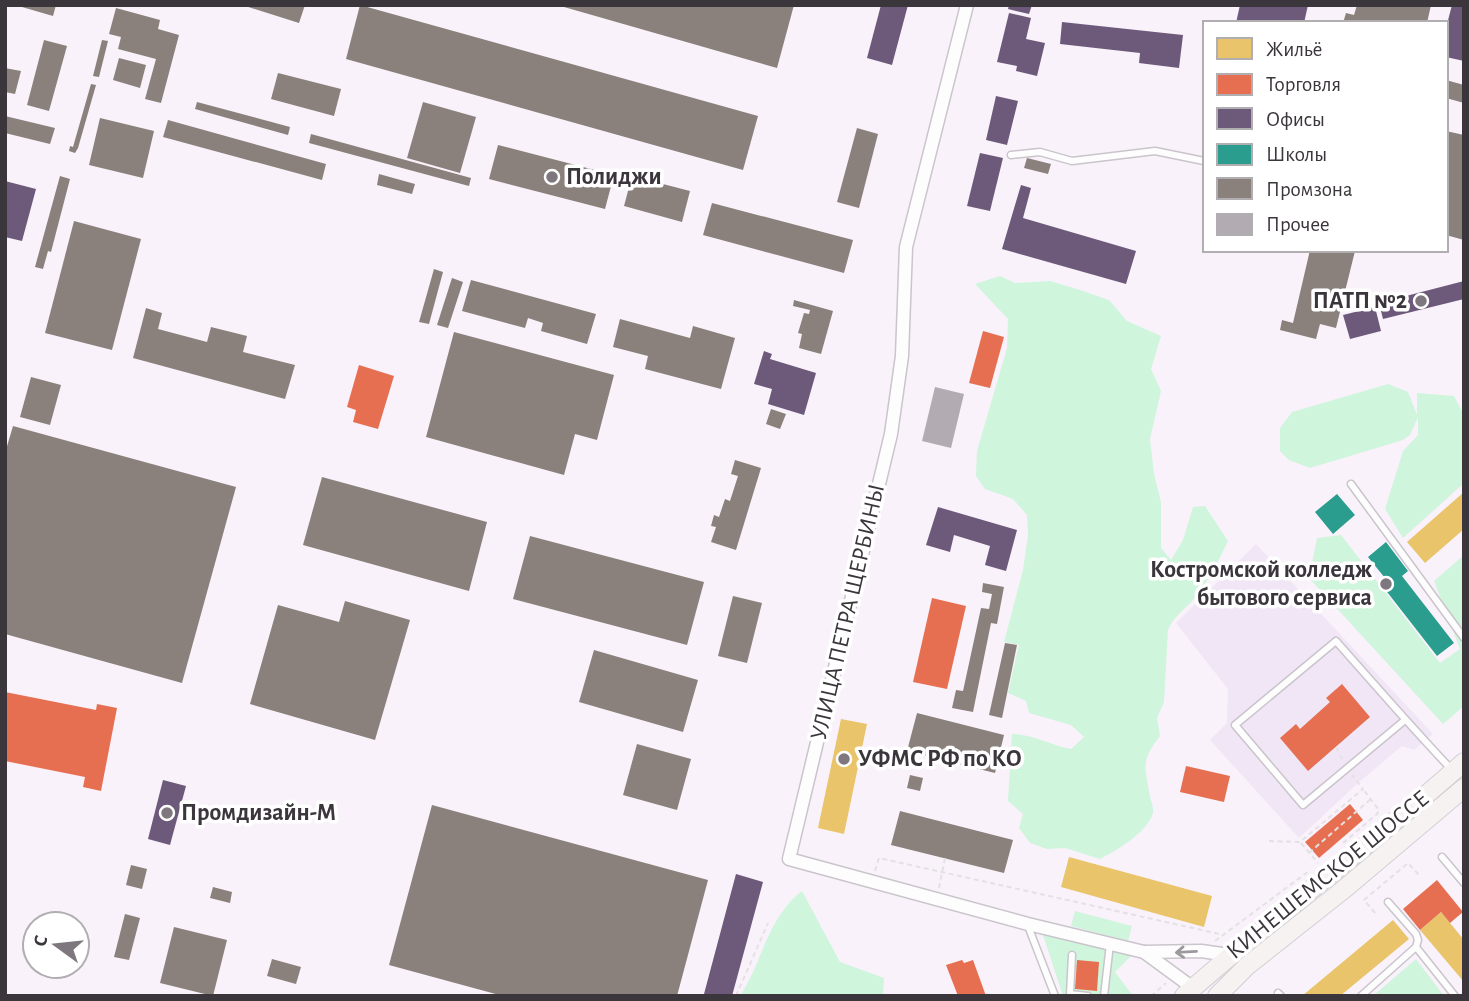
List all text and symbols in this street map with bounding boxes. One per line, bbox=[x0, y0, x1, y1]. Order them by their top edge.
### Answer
legend bbox=[1203, 21, 1448, 252]
text: Жильё bbox=[1266, 39, 1322, 60]
text: Торговля bbox=[1266, 74, 1341, 95]
text: Офисы bbox=[1266, 109, 1325, 130]
text: Школы bbox=[1266, 144, 1327, 165]
place label: Полиджи bbox=[566, 165, 662, 189]
marker: Полиджи bbox=[544, 169, 560, 185]
text: Промзона bbox=[1266, 179, 1353, 200]
text: Прочее bbox=[1266, 214, 1330, 235]
place label: ПАТП №2 bbox=[1313, 289, 1407, 313]
marker: ПАТП №2 bbox=[1413, 293, 1429, 309]
street label: УЛИЦА ПЕТРА ЩЕРБИНЫ bbox=[807, 482, 889, 742]
place label: Костромской колледж бытового сервиса bbox=[1150, 558, 1372, 610]
marker: Костромской колледж бытового сервиса bbox=[1378, 576, 1394, 592]
place label: УФМС РФ по КО bbox=[858, 747, 1022, 771]
marker: УФМС РФ по КО bbox=[836, 751, 852, 767]
street label: КИНЕШЕМСКОЕ ШОССЕ bbox=[1222, 786, 1434, 964]
place label: Промдизайн-М bbox=[181, 801, 336, 825]
marker: Промдизайн-М bbox=[159, 805, 175, 821]
north arrow bbox=[21, 910, 91, 980]
text: С bbox=[30, 933, 52, 949]
one-way arrow bbox=[1175, 945, 1198, 958]

